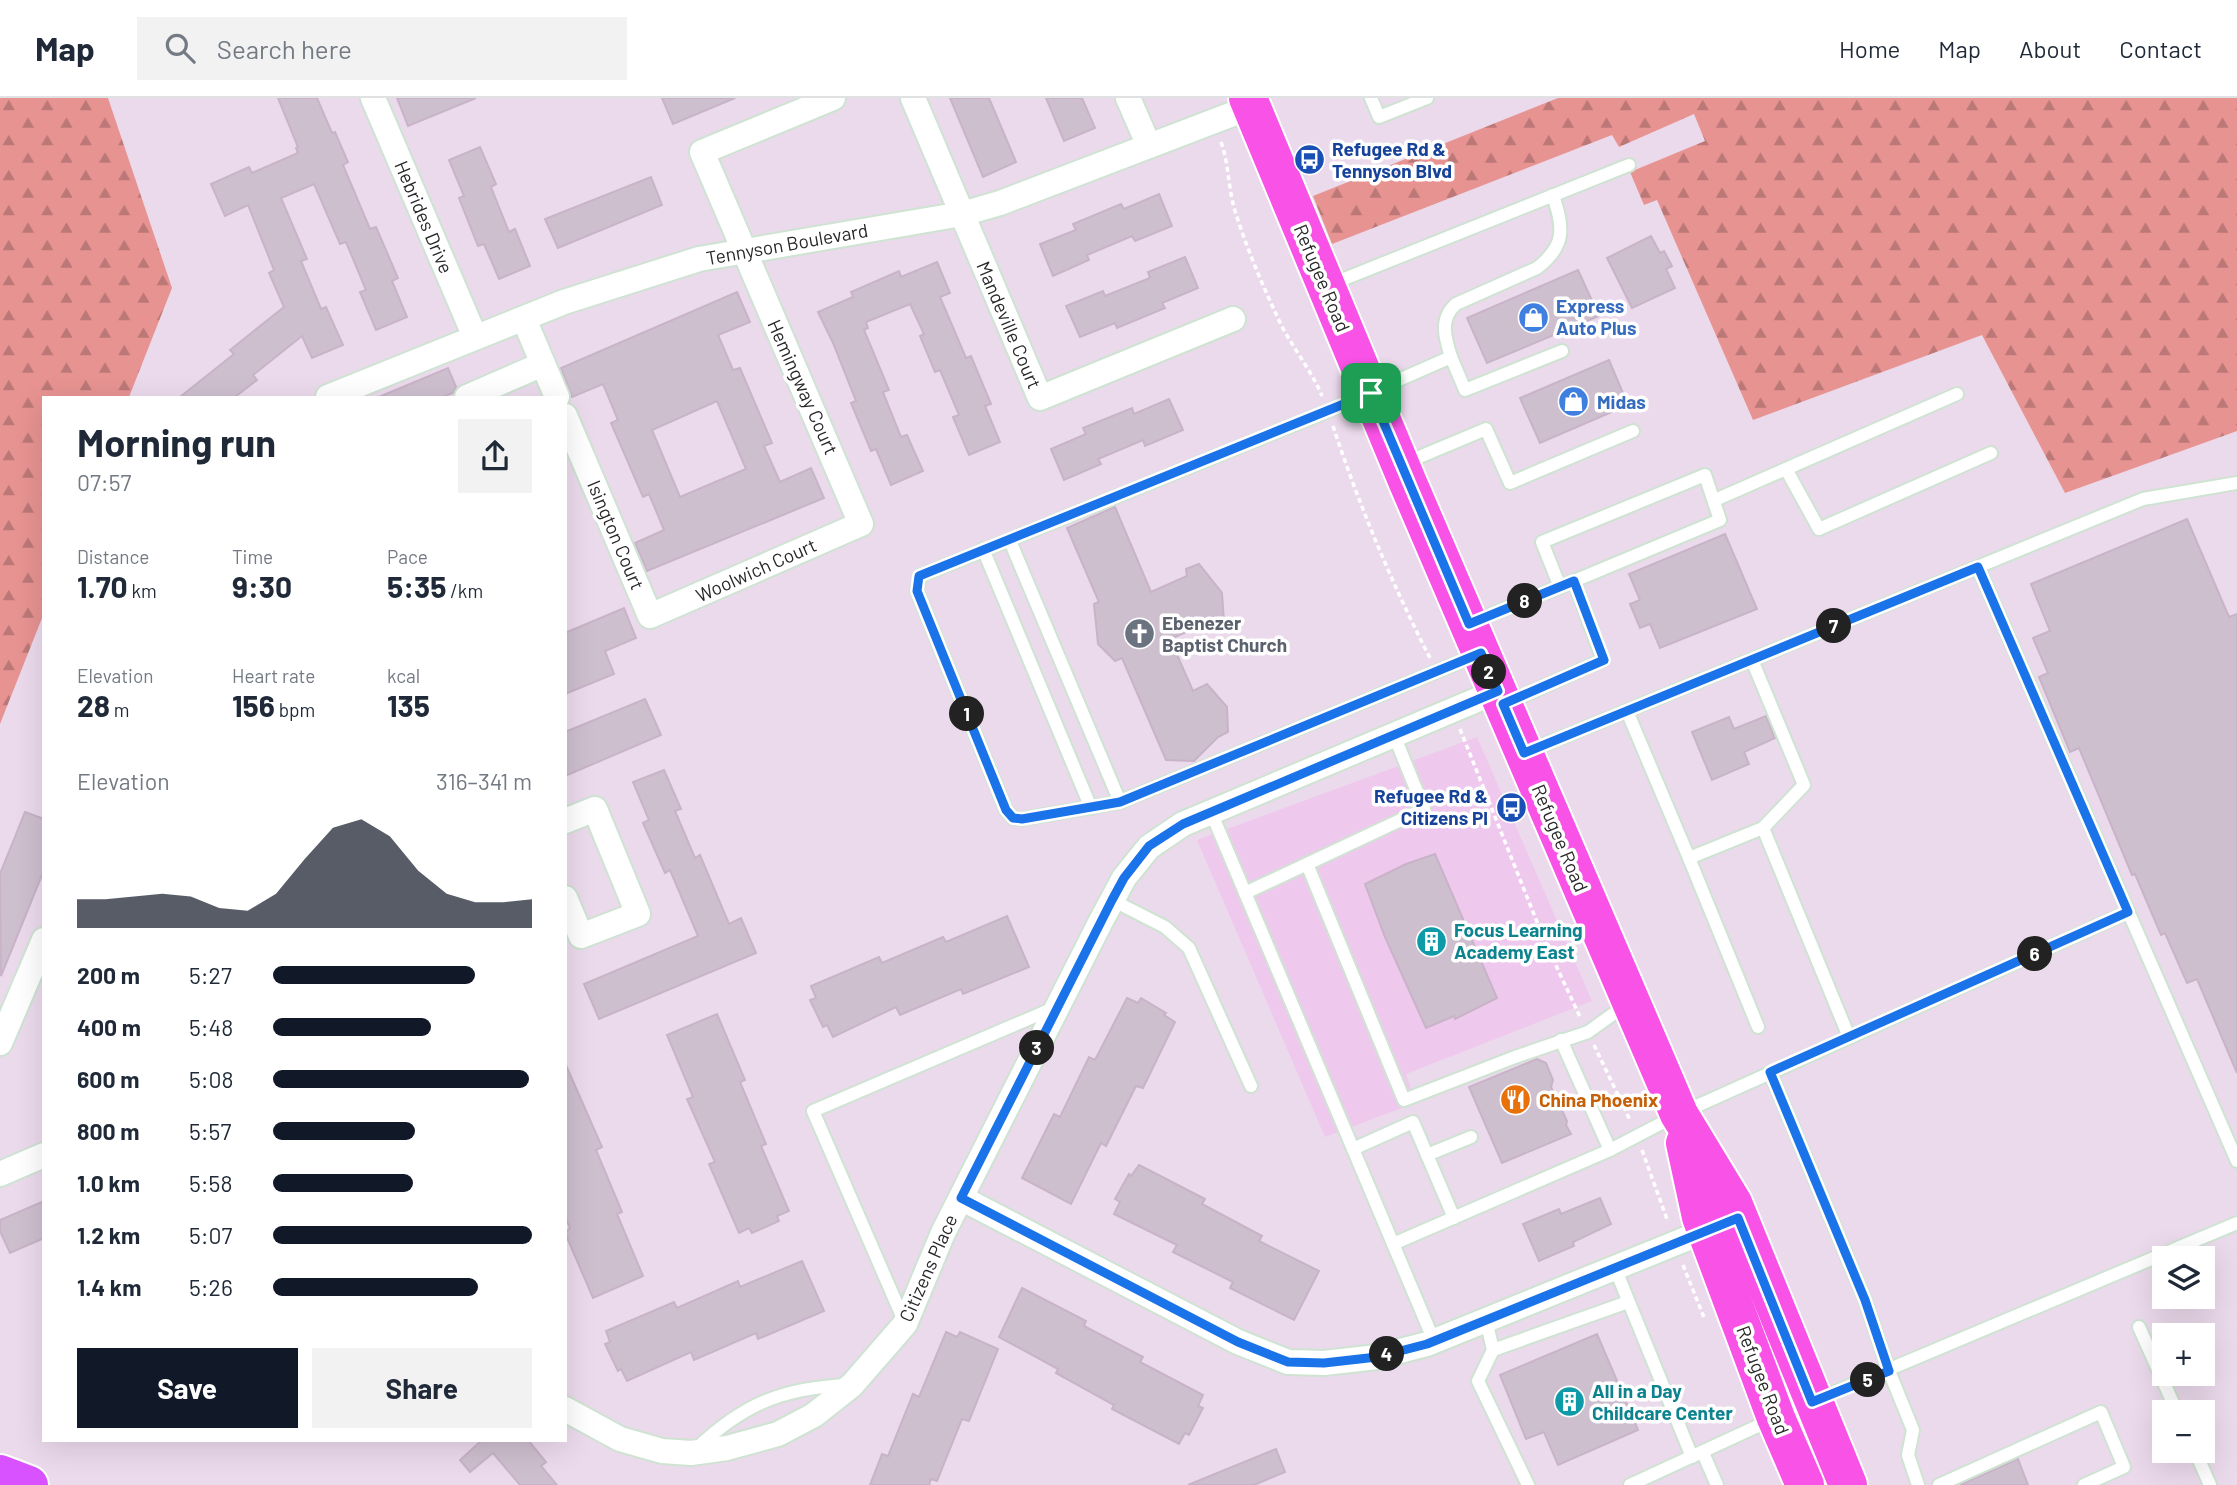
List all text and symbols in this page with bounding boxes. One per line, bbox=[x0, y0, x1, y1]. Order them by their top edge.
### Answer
search box bbox=[137, 17, 627, 80]
text: Map bbox=[35, 28, 95, 68]
icon: search bbox=[161, 29, 199, 67]
text: Search here bbox=[217, 33, 352, 64]
text: Home bbox=[1839, 34, 1900, 63]
text: Map bbox=[1938, 34, 1981, 63]
text: About bbox=[2019, 34, 2081, 63]
text: Contact bbox=[2119, 34, 2202, 63]
place label: Refugee Rd & Tennyson Blvd bbox=[1332, 137, 1452, 182]
bus stop icon: Refugee Rd & Tennyson Blvd bbox=[1292, 143, 1326, 177]
street label: Hebrides Drive bbox=[390, 157, 459, 277]
street label: Tennyson Boulevard bbox=[704, 218, 870, 269]
street label: Refugee Road bbox=[1289, 220, 1355, 335]
street label: Mandeville Court bbox=[972, 258, 1047, 392]
place label: Express Auto Plus bbox=[1556, 294, 1636, 339]
shop icon: Express Auto Plus bbox=[1516, 300, 1550, 334]
street label: Hemingway Court bbox=[763, 316, 844, 458]
pin bbox=[1341, 363, 1401, 423]
icon: arrive bbox=[1352, 374, 1390, 412]
shop icon: Midas bbox=[1557, 385, 1591, 419]
place label: Midas bbox=[1597, 390, 1646, 413]
text: Morning run bbox=[77, 419, 276, 465]
button: share bbox=[458, 419, 532, 493]
text: 07:57 bbox=[77, 468, 131, 496]
street label: Isington Court bbox=[583, 477, 650, 593]
street label: Woolwich Court bbox=[692, 533, 820, 606]
text: Distance bbox=[77, 545, 149, 568]
text: Time bbox=[232, 545, 273, 568]
text: Pace bbox=[387, 545, 428, 568]
text: 1.70 bbox=[77, 568, 128, 604]
text: 9:30 bbox=[232, 568, 292, 604]
text: 5:35 bbox=[387, 568, 446, 604]
text: km bbox=[128, 579, 157, 602]
text: /km bbox=[446, 579, 483, 602]
pin: 8 bbox=[1508, 584, 1542, 618]
text: 8 bbox=[1519, 589, 1530, 612]
pin: 7 bbox=[1816, 608, 1852, 644]
place label: Ebenezer Baptist Church bbox=[1162, 611, 1287, 656]
text: 7 bbox=[1829, 614, 1838, 637]
church icon: Ebenezer Baptist Church bbox=[1122, 617, 1156, 651]
pin: 2 bbox=[1472, 654, 1506, 690]
text: 2 bbox=[1483, 660, 1494, 683]
text: Elevation bbox=[77, 664, 154, 687]
text: Heart rate bbox=[232, 664, 315, 687]
text: kcal bbox=[387, 664, 420, 687]
text: 28 bbox=[77, 687, 110, 723]
text: 156 bbox=[232, 687, 275, 723]
text: 135 bbox=[387, 687, 430, 723]
pin: 1 bbox=[950, 696, 984, 732]
text: m bbox=[110, 698, 130, 721]
text: bpm bbox=[275, 698, 315, 721]
text: 1 bbox=[963, 702, 970, 725]
text: Elevation bbox=[77, 767, 170, 795]
text: 316–341 m bbox=[436, 767, 532, 795]
street label: Refugee Road bbox=[1527, 780, 1593, 895]
place label: Refugee Rd & Citizens Pl bbox=[1374, 784, 1488, 829]
bus stop icon: Refugee Rd & Citizens Pl bbox=[1494, 790, 1528, 824]
place label: Focus Learning Academy East bbox=[1454, 918, 1583, 963]
building icon: Focus Learning Academy East bbox=[1414, 924, 1448, 958]
pin: 6 bbox=[2018, 936, 2052, 972]
text: 6 bbox=[2029, 942, 2040, 965]
text: 200 m bbox=[77, 961, 140, 989]
text: 5:27 bbox=[189, 961, 232, 989]
text: 400 m bbox=[77, 1013, 141, 1041]
text: 5:48 bbox=[189, 1013, 233, 1041]
pin: 3 bbox=[1020, 1030, 1054, 1066]
text: 3 bbox=[1031, 1036, 1042, 1059]
text: 600 m bbox=[77, 1065, 139, 1093]
text: 5:08 bbox=[189, 1065, 234, 1093]
restaurant icon: China Phoenix bbox=[1499, 1083, 1533, 1117]
place label: China Phoenix bbox=[1539, 1088, 1658, 1111]
text: 800 m bbox=[77, 1117, 139, 1145]
text: 5:57 bbox=[189, 1117, 231, 1145]
text: 1.0 km bbox=[77, 1169, 140, 1197]
text: 5:58 bbox=[189, 1169, 232, 1197]
street label: Citizens Place bbox=[894, 1211, 961, 1325]
text: 1.2 km bbox=[77, 1221, 140, 1249]
text: 5:07 bbox=[189, 1221, 233, 1249]
map controls bbox=[2152, 1246, 2215, 1463]
button: layers bbox=[2152, 1246, 2215, 1309]
text: 1.4 km bbox=[77, 1273, 141, 1301]
text: 5:26 bbox=[189, 1273, 233, 1301]
street label: Refugee Road bbox=[1732, 1322, 1795, 1438]
button: + bbox=[2152, 1323, 2215, 1386]
pin: 4 bbox=[1370, 1336, 1404, 1372]
text: 4 bbox=[1381, 1342, 1392, 1365]
button: Save bbox=[77, 1348, 298, 1428]
button: Share bbox=[312, 1348, 532, 1428]
pin: 5 bbox=[1850, 1362, 1885, 1398]
text: 5 bbox=[1862, 1368, 1873, 1391]
place label: All in a Day Childcare Center bbox=[1592, 1379, 1733, 1424]
building icon: All in a Day Childcare Center bbox=[1552, 1385, 1586, 1419]
button: − bbox=[2152, 1400, 2215, 1463]

